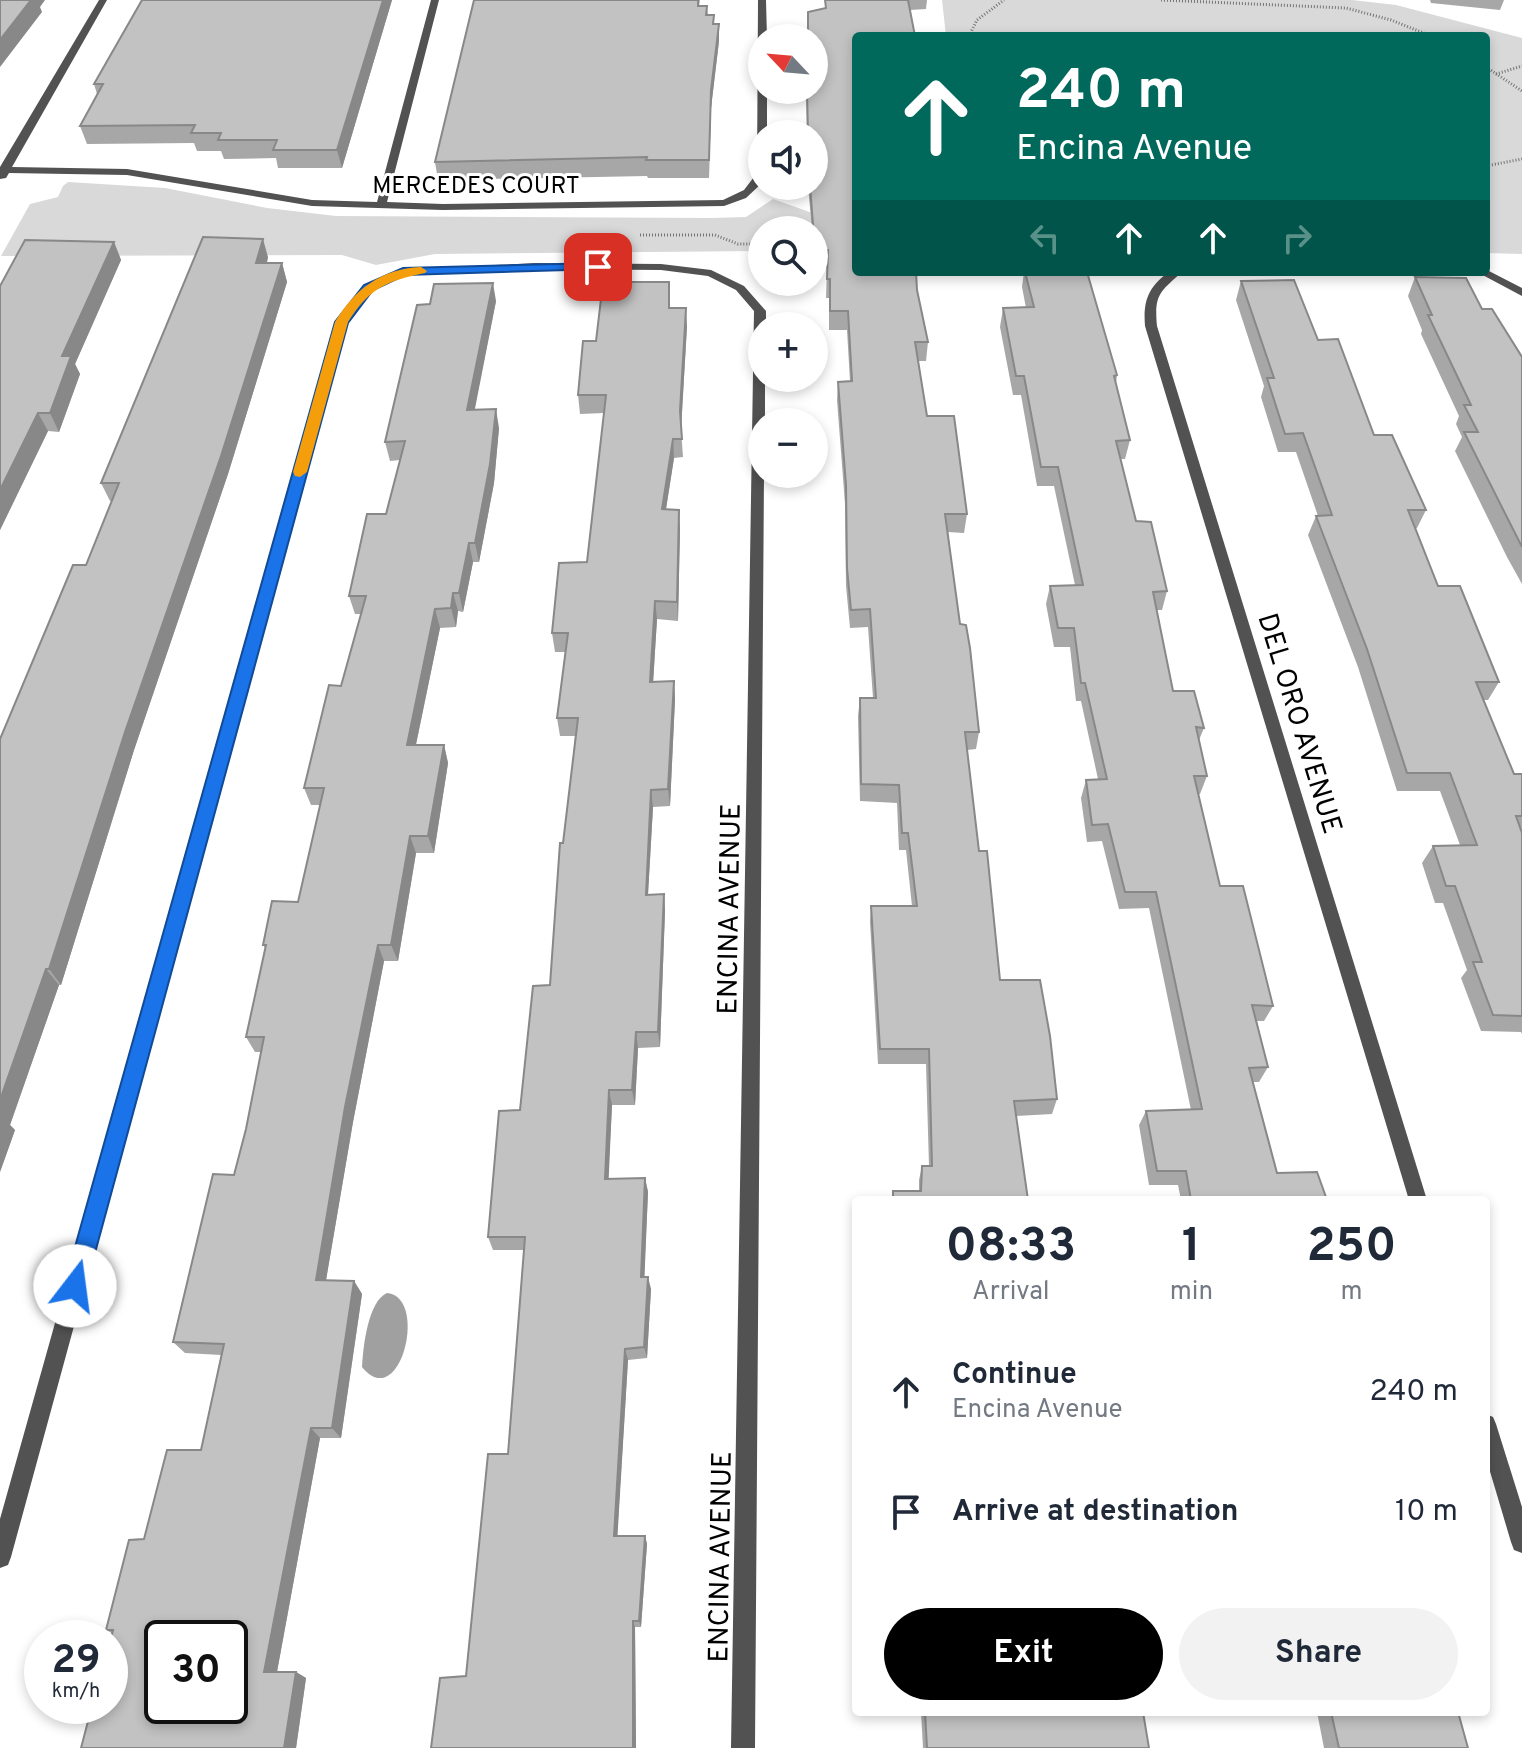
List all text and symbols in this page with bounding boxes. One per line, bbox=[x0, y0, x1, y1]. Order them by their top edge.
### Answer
north arrow bbox=[748, 24, 828, 104]
map controls bbox=[748, 24, 828, 488]
text: 240 m bbox=[1016, 58, 1186, 128]
icon: ahead bbox=[884, 64, 988, 168]
button: sound bbox=[748, 120, 828, 200]
text: Encina Avenue bbox=[1016, 127, 1252, 173]
street label: MERCEDES COURT bbox=[372, 172, 580, 202]
button: search bbox=[748, 216, 828, 296]
icon: left bbox=[1023, 216, 1067, 260]
icon: ahead bbox=[1107, 216, 1151, 260]
icon: ahead bbox=[1191, 216, 1235, 260]
icon: right bbox=[1275, 216, 1319, 260]
pin bbox=[564, 233, 632, 301]
icon: arrive bbox=[576, 245, 620, 289]
button: + bbox=[748, 312, 828, 392]
button: − bbox=[748, 408, 828, 488]
street label: DEL ORO AVENUE bbox=[1247, 609, 1349, 839]
street label: ENCINA AVENUE bbox=[711, 803, 751, 1015]
text: 08:33 bbox=[945, 1218, 1076, 1278]
text: 1 bbox=[1182, 1218, 1201, 1278]
text: 250 bbox=[1306, 1218, 1397, 1278]
position arrow bbox=[33, 1244, 117, 1328]
text: Arrival bbox=[972, 1276, 1050, 1309]
text: min bbox=[1170, 1276, 1213, 1309]
text: m bbox=[1340, 1276, 1363, 1309]
text: Continue bbox=[952, 1357, 1077, 1394]
icon: ahead bbox=[884, 1370, 928, 1414]
text: 240 m bbox=[1370, 1374, 1458, 1411]
text: Encina Avenue bbox=[952, 1394, 1123, 1427]
street label: ENCINA AVENUE bbox=[702, 1451, 742, 1663]
icon: arrive bbox=[884, 1490, 928, 1534]
text: Arrive at destination bbox=[952, 1494, 1238, 1531]
text: 10 m bbox=[1395, 1494, 1458, 1531]
button: Exit bbox=[884, 1608, 1163, 1700]
button: Share bbox=[1179, 1608, 1458, 1700]
speed limit sign: 30 bbox=[144, 1620, 248, 1724]
text: 29 bbox=[51, 1637, 101, 1687]
text: km/h bbox=[52, 1679, 100, 1705]

